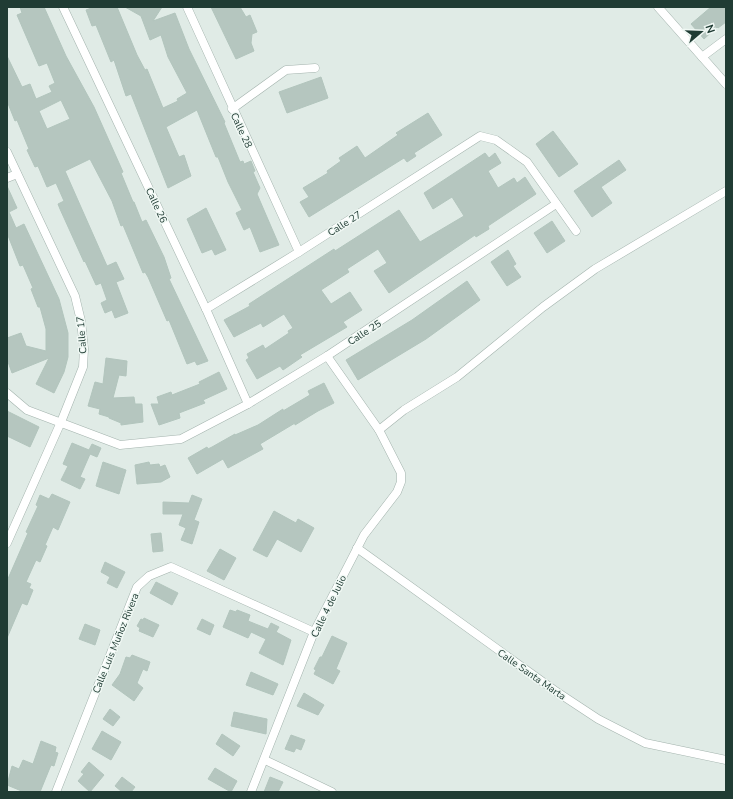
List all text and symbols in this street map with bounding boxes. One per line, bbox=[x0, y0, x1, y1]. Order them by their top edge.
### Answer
north arrow bbox=[681, 12, 721, 52]
text: N bbox=[702, 23, 718, 35]
street label: Calle 28 bbox=[227, 110, 255, 150]
street label: Calle 26 bbox=[142, 185, 170, 225]
street label: Calle 27 bbox=[325, 208, 364, 240]
street label: Calle 17 bbox=[73, 316, 91, 354]
street label: Calle 25 bbox=[345, 317, 384, 349]
street label: Calle 4 de Julio bbox=[308, 573, 350, 640]
street label: Calle Luis Muñoz Rivera bbox=[89, 591, 142, 696]
street label: Calle Santa Marta bbox=[494, 646, 568, 704]

